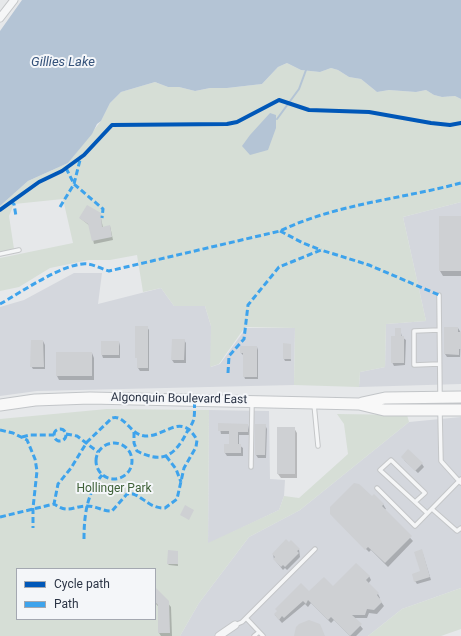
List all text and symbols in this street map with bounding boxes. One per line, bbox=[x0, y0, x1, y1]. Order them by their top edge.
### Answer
water label: Gillies Lake bbox=[31, 55, 95, 71]
street label: Algonquin Boulevard East bbox=[111, 391, 247, 407]
park label: Hollinger Park bbox=[76, 482, 152, 496]
legend bbox=[16, 568, 156, 620]
text: Cycle path bbox=[54, 577, 110, 591]
text: Path bbox=[54, 597, 79, 611]

